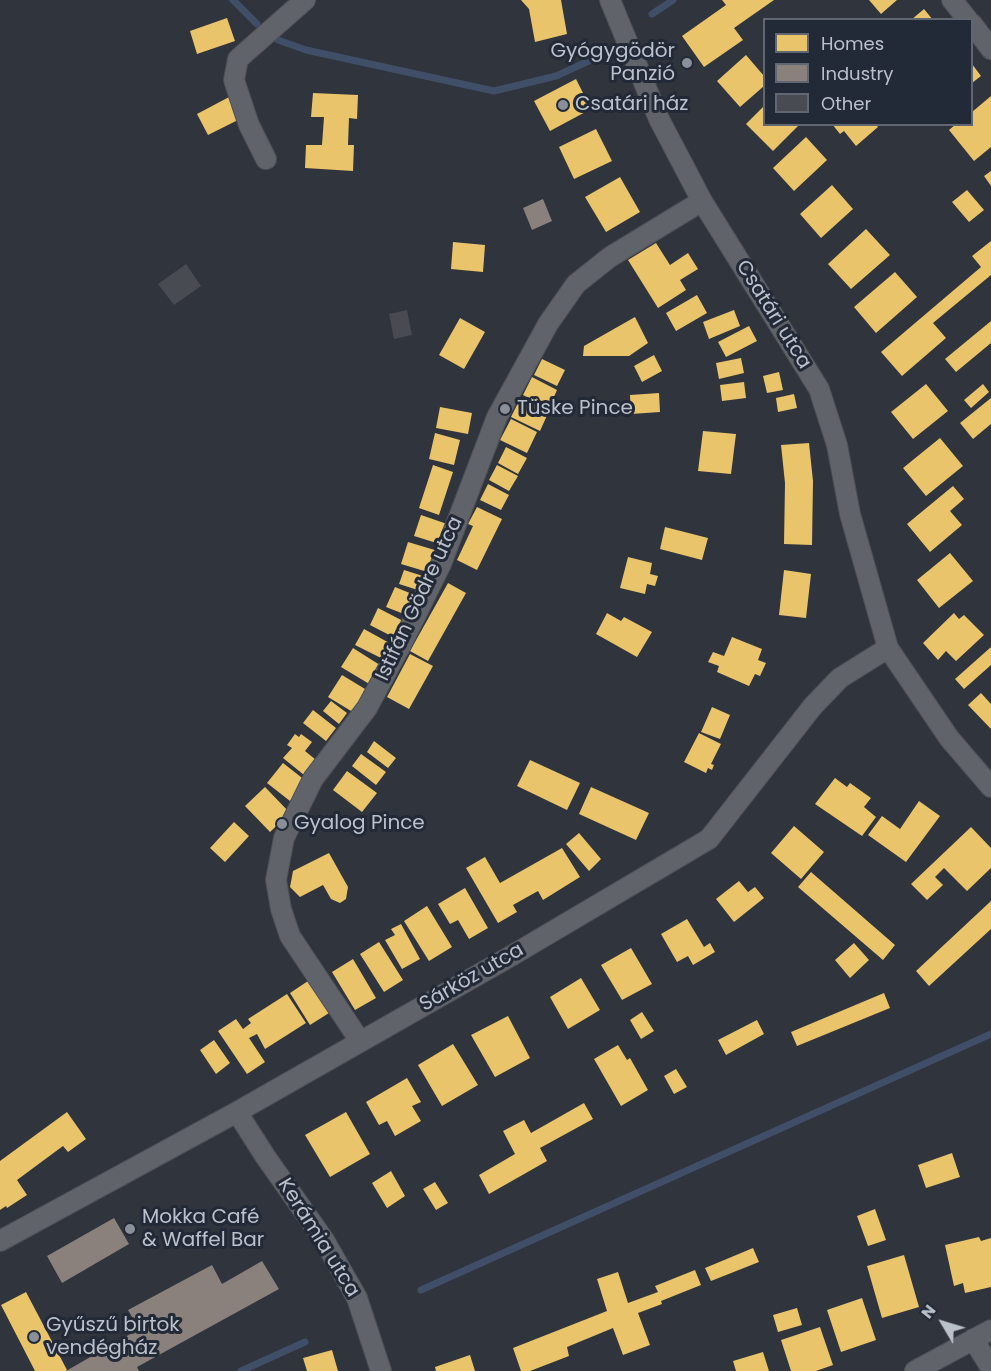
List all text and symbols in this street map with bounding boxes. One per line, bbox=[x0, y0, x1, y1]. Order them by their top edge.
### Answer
legend bbox=[763, 18, 973, 126]
text: Homes bbox=[821, 31, 884, 56]
place label: Gyógygödör Panzió bbox=[551, 40, 675, 87]
marker: Gyógygödör Panzió bbox=[680, 56, 694, 70]
text: Industry bbox=[821, 61, 893, 86]
text: Other bbox=[821, 91, 871, 116]
place label: Csatári ház bbox=[575, 93, 688, 117]
marker: Csatári ház bbox=[556, 98, 570, 112]
street label: Csatári utca bbox=[730, 256, 816, 374]
place label: Tüske Pince bbox=[517, 397, 633, 421]
marker: Tüske Pince bbox=[498, 402, 512, 416]
street label: Istifán Gödre utca bbox=[371, 513, 469, 685]
place label: Gyalog Pince bbox=[294, 812, 425, 836]
marker: Gyalog Pince bbox=[275, 817, 289, 831]
street label: Sárköz utca bbox=[416, 939, 528, 1017]
street label: Kerámia utca bbox=[272, 1174, 364, 1302]
place label: Mokka Café & Waffel Bar bbox=[142, 1206, 264, 1253]
marker: Mokka Café & Waffel Bar bbox=[123, 1222, 137, 1236]
north arrow bbox=[913, 1293, 973, 1353]
text: N bbox=[916, 1300, 941, 1323]
place label: Gyűszű birtok vendégház bbox=[46, 1314, 180, 1361]
marker: Gyűszű birtok vendégház bbox=[27, 1330, 41, 1344]

